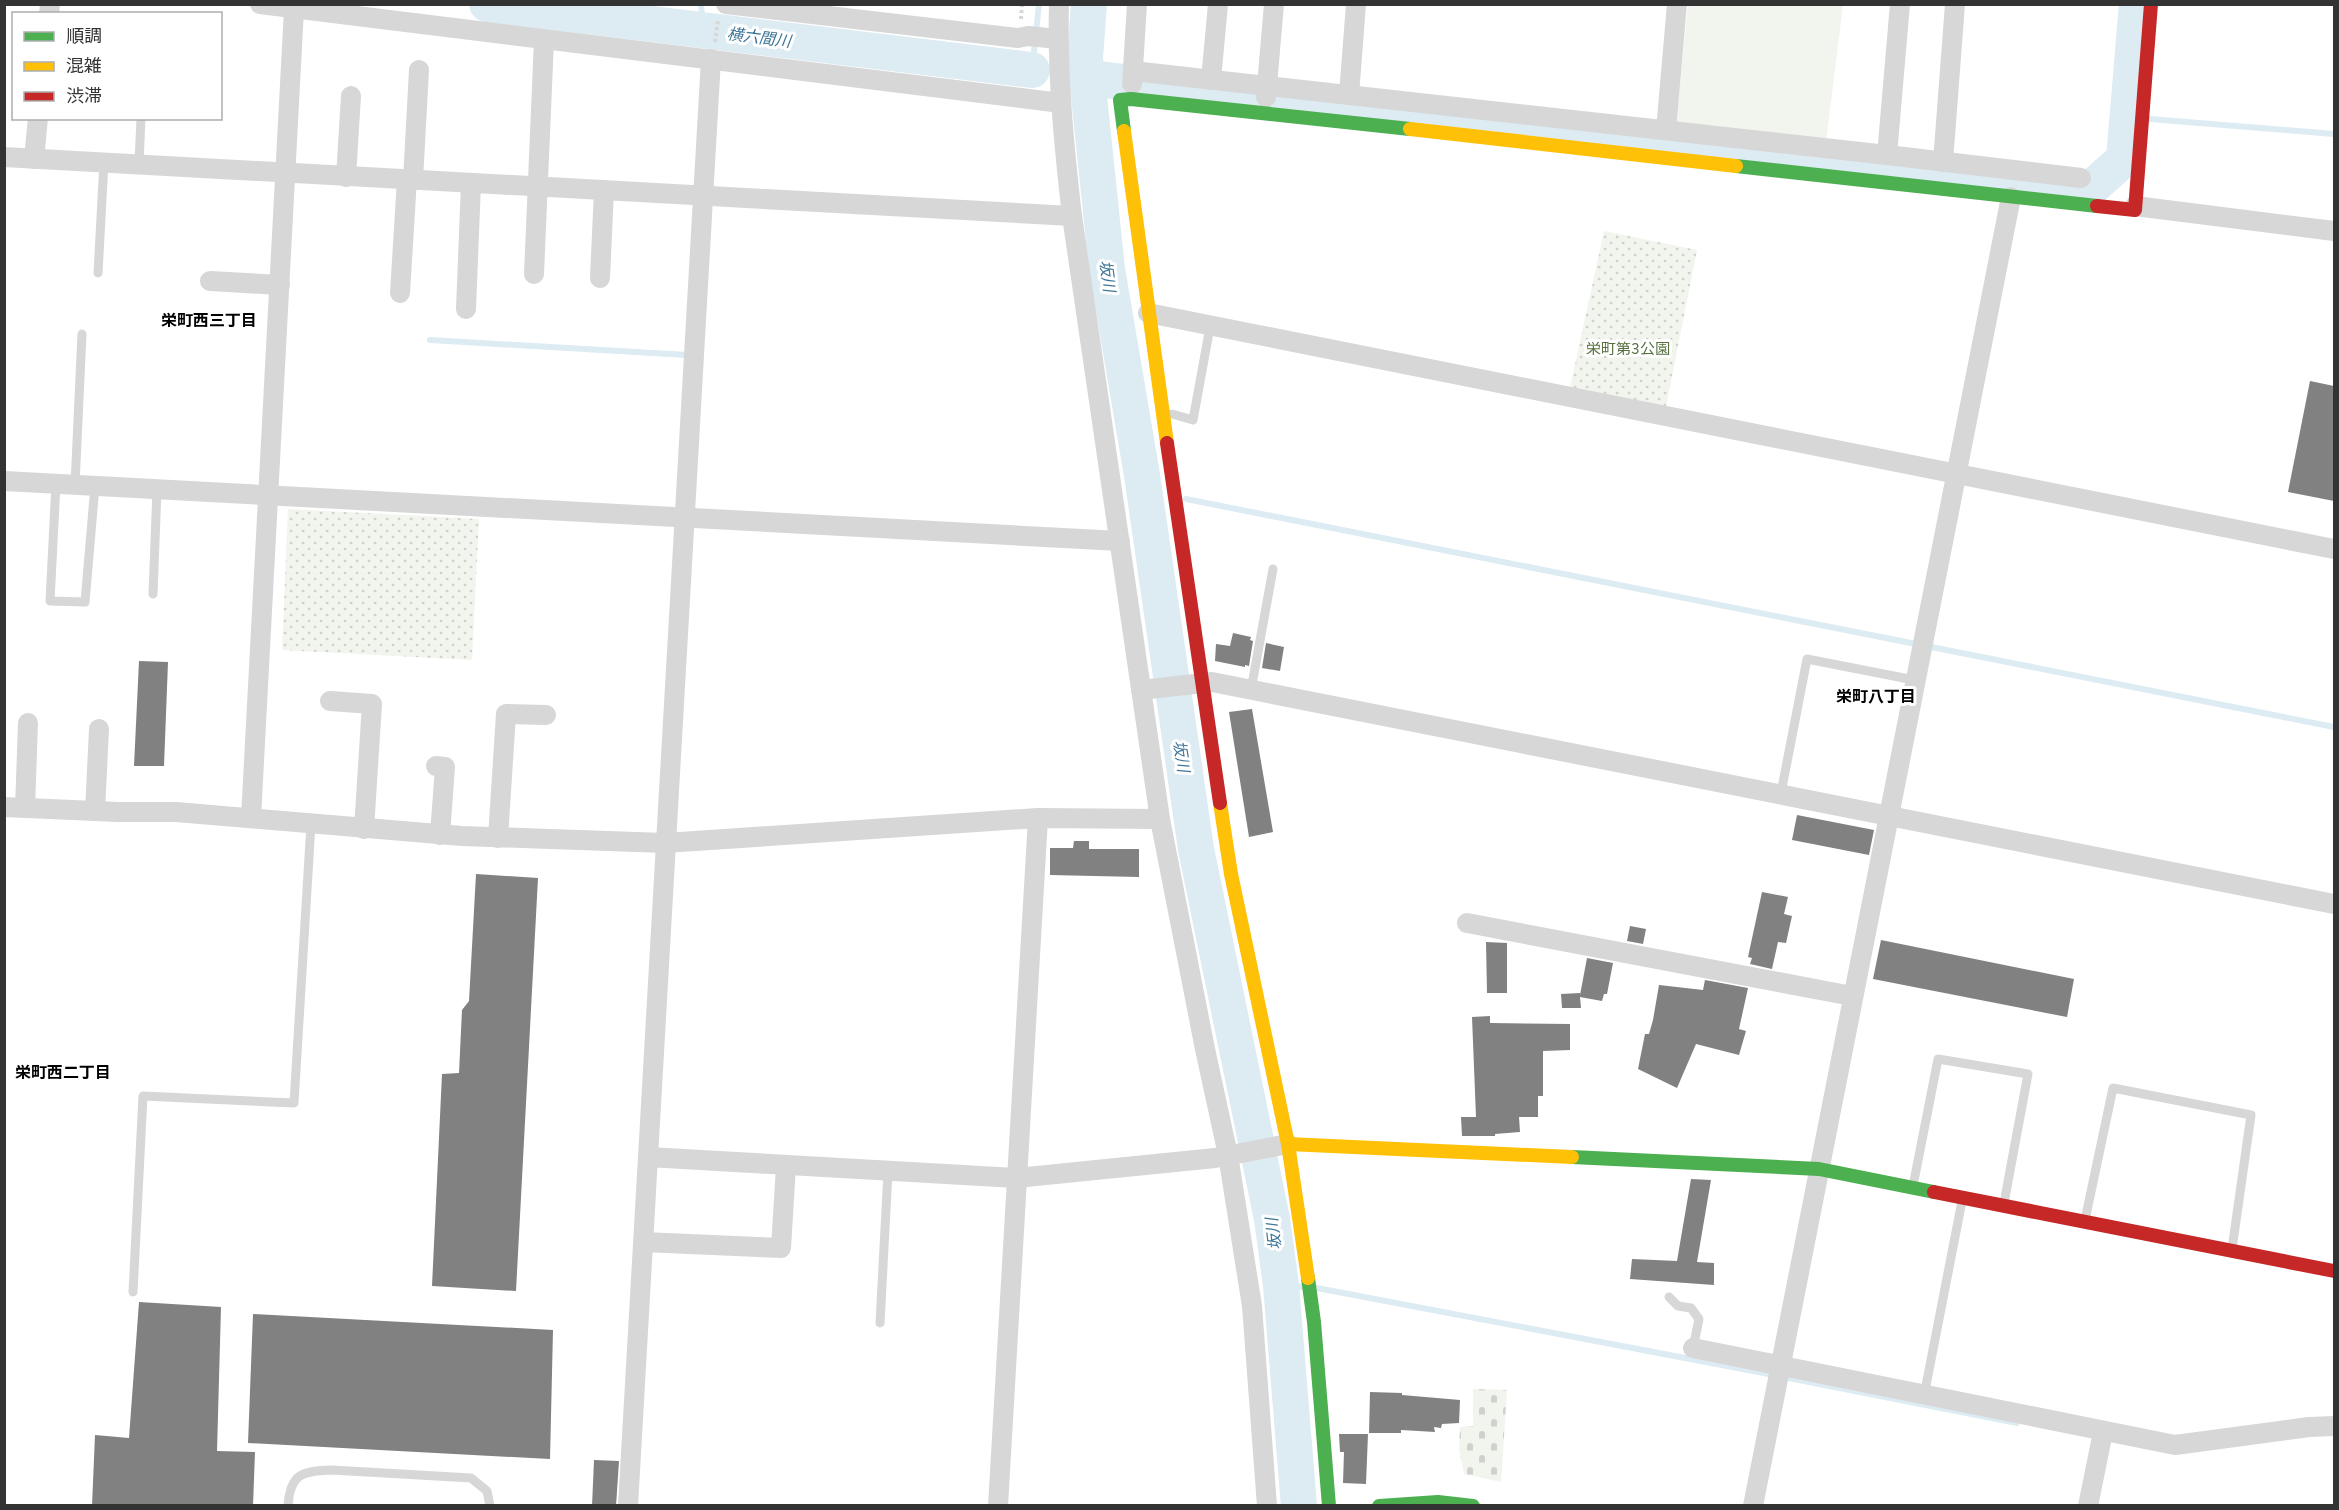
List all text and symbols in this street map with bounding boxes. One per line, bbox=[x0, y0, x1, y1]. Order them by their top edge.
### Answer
legend bbox=[12, 12, 222, 120]
water label: 横六間川 bbox=[726, 23, 794, 51]
text: 順調 bbox=[66, 24, 102, 47]
text: 混雑 bbox=[66, 54, 102, 77]
text: 渋滞 bbox=[66, 84, 102, 107]
water label: 坂川 bbox=[1096, 259, 1120, 295]
district label: 栄町西三丁目 bbox=[161, 310, 257, 330]
park label: 栄町第3公園 bbox=[1586, 339, 1670, 358]
district label: 栄町八丁目 bbox=[1836, 686, 1916, 706]
water label: 坂川 bbox=[1170, 739, 1195, 775]
district label: 栄町西二丁目 bbox=[15, 1062, 111, 1082]
water label: 坂川 bbox=[1261, 1215, 1285, 1251]

